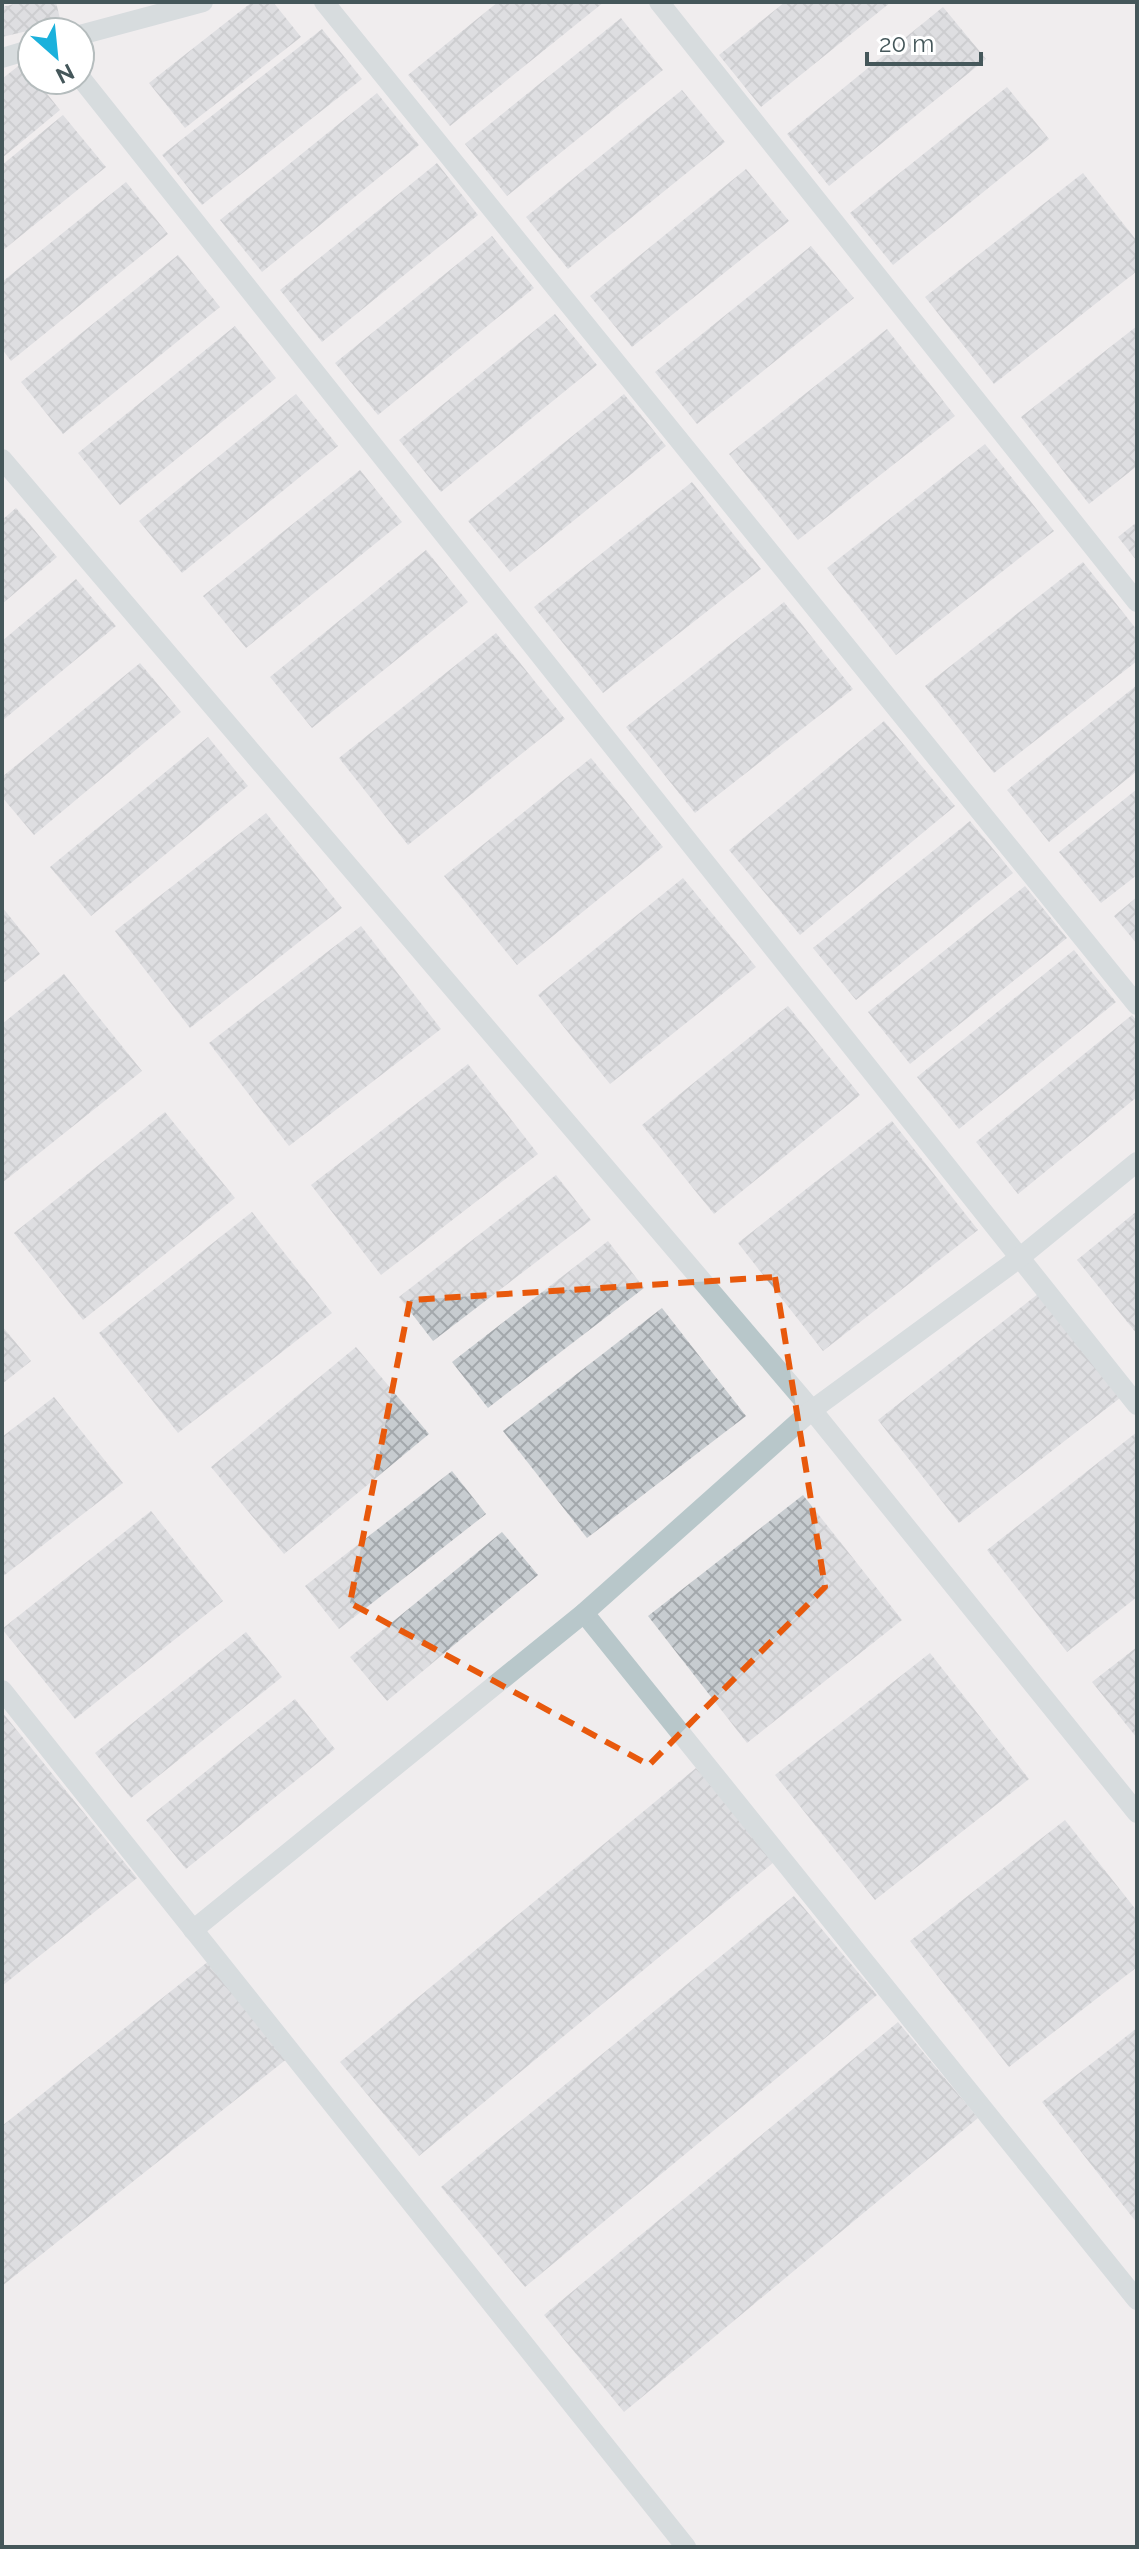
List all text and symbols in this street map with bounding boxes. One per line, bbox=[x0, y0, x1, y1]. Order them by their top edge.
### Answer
north arrow bbox=[16, 16, 96, 96]
scale bar bbox=[867, 16, 981, 66]
text: 20 m bbox=[879, 29, 934, 58]
text: N bbox=[52, 58, 78, 89]

